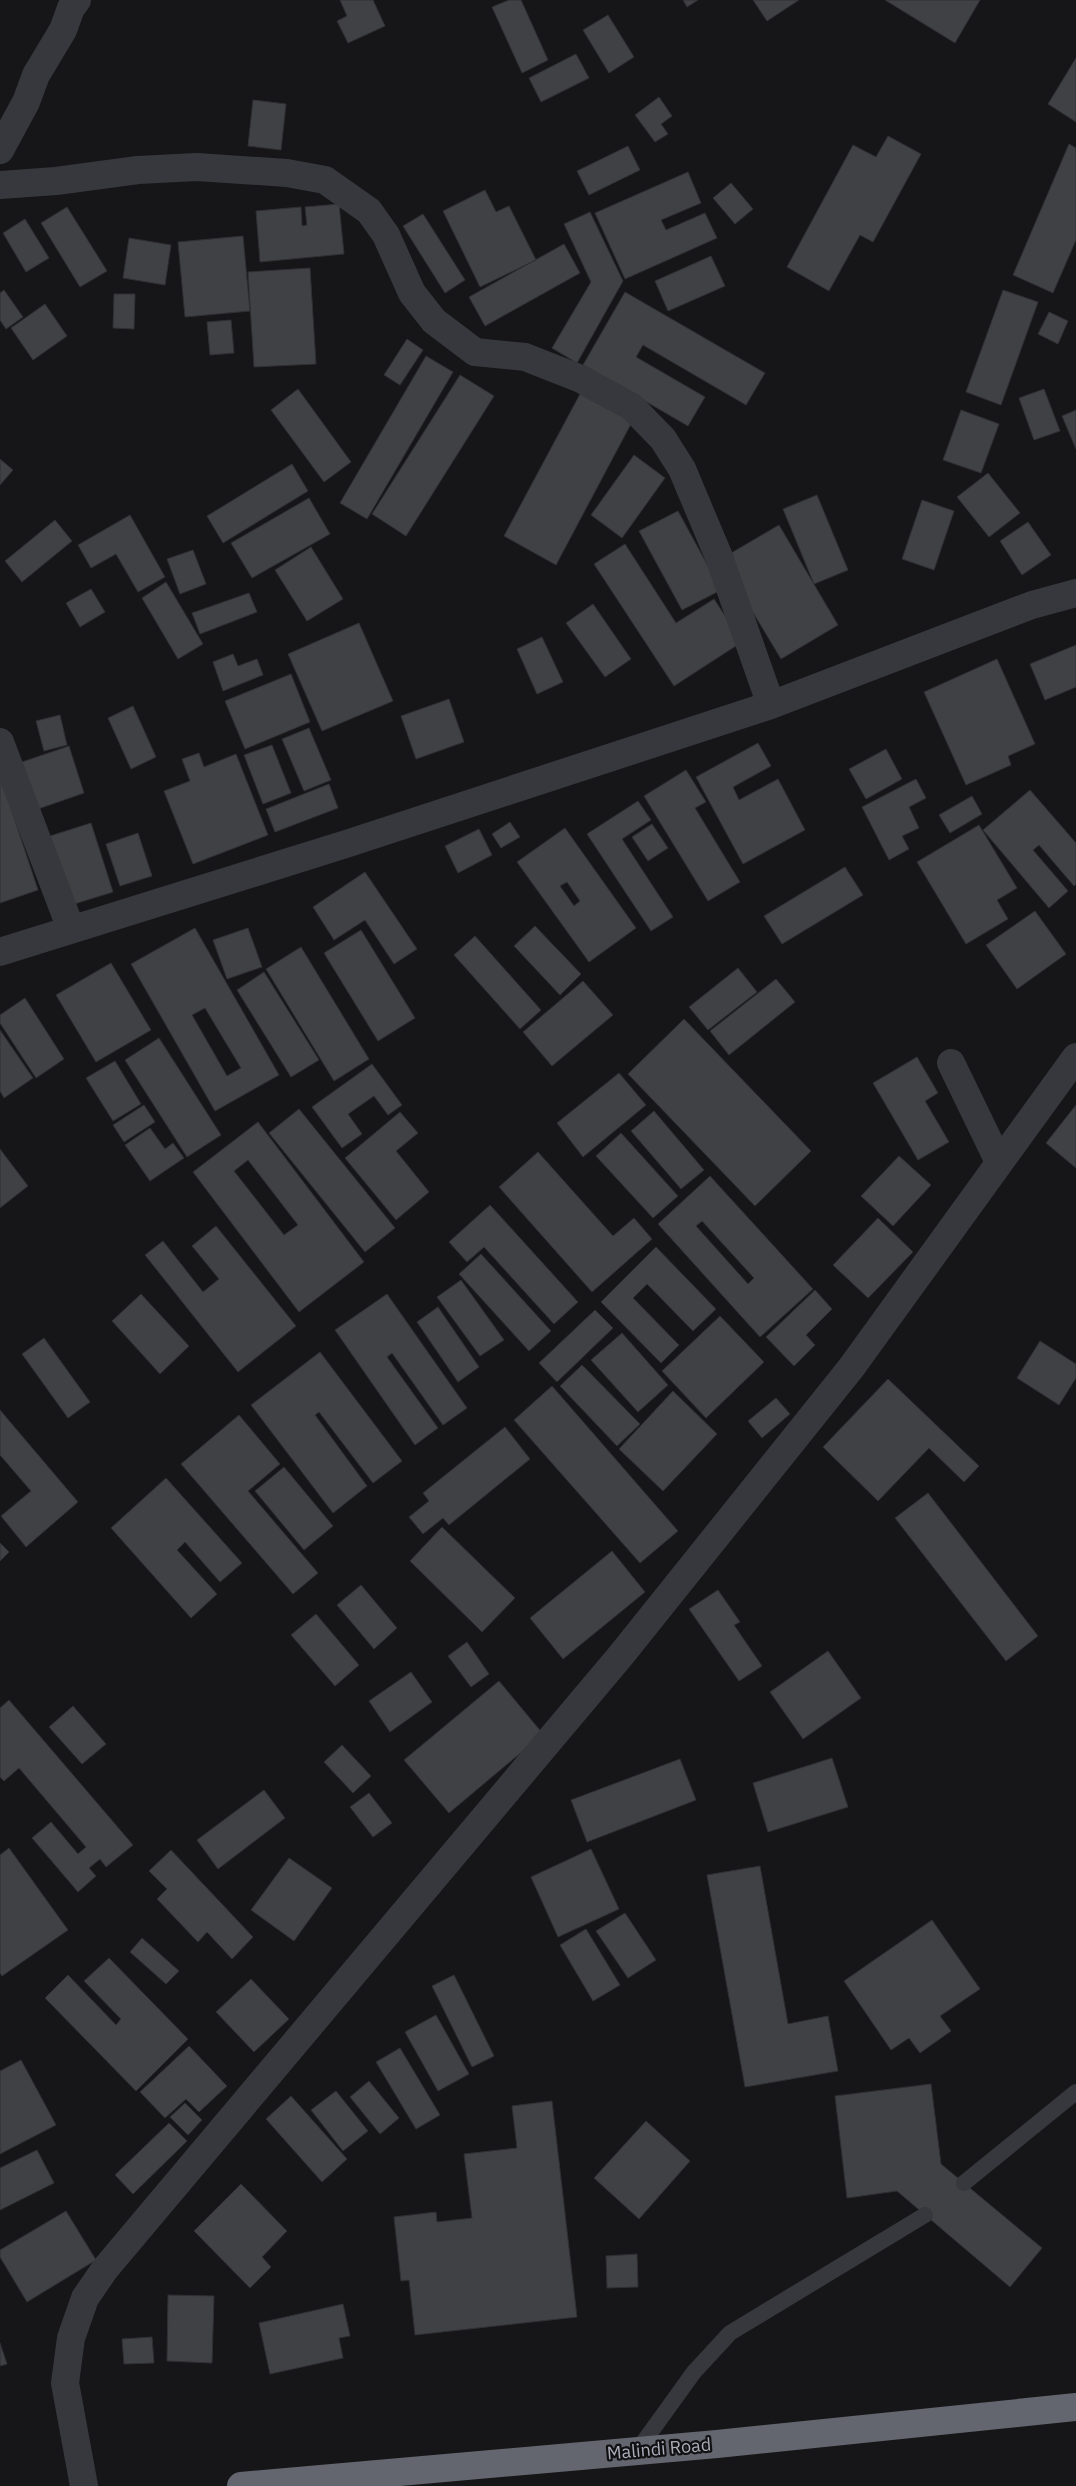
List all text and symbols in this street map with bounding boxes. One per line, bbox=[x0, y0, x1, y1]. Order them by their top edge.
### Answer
street label: Malindi Road bbox=[606, 2432, 712, 2465]

